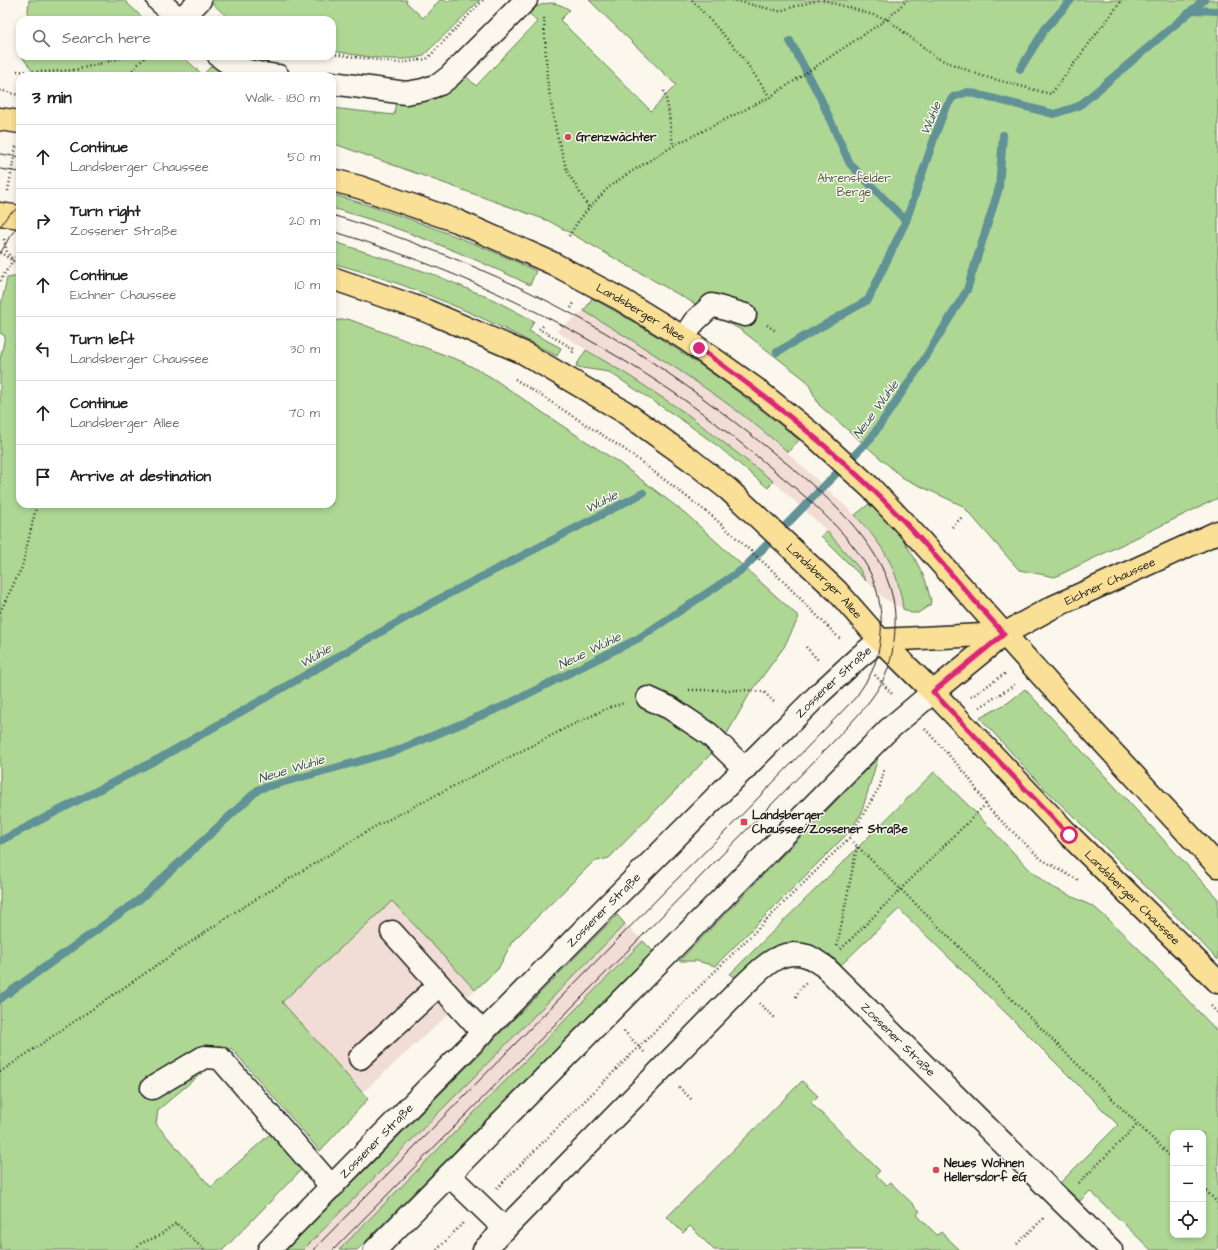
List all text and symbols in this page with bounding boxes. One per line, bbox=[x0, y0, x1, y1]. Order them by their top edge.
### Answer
search box bbox=[16, 16, 336, 60]
icon: search bbox=[30, 27, 52, 49]
text: Search here bbox=[62, 28, 151, 49]
text: 3 min bbox=[32, 86, 72, 110]
text: Walk · 180 m bbox=[245, 89, 320, 107]
water label: Wuhle bbox=[916, 98, 946, 138]
place label: Grenzwächter bbox=[576, 129, 657, 146]
marker: Grenzwächter bbox=[563, 132, 573, 142]
text: Continue bbox=[70, 137, 128, 158]
icon: ahead bbox=[32, 146, 54, 168]
text: 50 m bbox=[287, 148, 320, 166]
text: Landsberger Chaussee bbox=[70, 158, 209, 176]
park label: Ahrensfelder Berge bbox=[817, 170, 891, 202]
text: Turn right bbox=[70, 201, 141, 222]
icon: right bbox=[32, 210, 54, 232]
text: 20 m bbox=[289, 212, 320, 230]
text: Zossener Straße bbox=[70, 222, 177, 240]
text: Continue bbox=[70, 265, 128, 286]
icon: ahead bbox=[32, 274, 54, 296]
text: 10 m bbox=[295, 276, 320, 294]
street label: Landsberger Allee bbox=[593, 280, 689, 346]
text: Eichner Chaussee bbox=[70, 286, 176, 304]
text: Turn left bbox=[70, 329, 134, 350]
icon: left bbox=[32, 338, 54, 360]
route end bbox=[690, 339, 708, 357]
text: 30 m bbox=[290, 340, 320, 358]
text: Landsberger Chaussee bbox=[70, 350, 209, 368]
water label: Neue Wuhle bbox=[848, 376, 904, 443]
text: Continue bbox=[70, 393, 128, 414]
icon: ahead bbox=[32, 402, 54, 424]
text: 70 m bbox=[288, 404, 320, 422]
text: Landsberger Allee bbox=[70, 414, 179, 432]
icon: arrive bbox=[32, 466, 54, 488]
text: Arrive at destination bbox=[70, 466, 211, 487]
water label: Wuhle bbox=[582, 486, 622, 518]
street label: Landsberger Allee bbox=[782, 540, 866, 623]
street label: Eichner Chaussee bbox=[1062, 553, 1159, 610]
water label: Neue Wuhle bbox=[555, 627, 625, 674]
water label: Wuhle bbox=[296, 639, 336, 672]
street label: Zossener Straße bbox=[792, 642, 876, 722]
water label: Neue Wuhle bbox=[256, 750, 328, 788]
place label: Landsberger Chaussee/Zossener Straße bbox=[752, 807, 909, 838]
marker: Landsberger Chaussee/Zossener Straße bbox=[739, 817, 749, 827]
route start bbox=[1060, 826, 1078, 844]
street label: Landsberger Chaussee bbox=[1080, 847, 1184, 949]
street label: Zossener Straße bbox=[563, 869, 645, 951]
street label: Zossener Straße bbox=[857, 999, 939, 1081]
street label: Zossener Straße bbox=[336, 1100, 418, 1182]
map controls bbox=[1170, 1130, 1206, 1238]
button: + bbox=[1170, 1130, 1206, 1166]
place label: Neues Wohnen Hellersdorf eG bbox=[944, 1155, 1028, 1186]
marker: Neues Wohnen Hellersdorf eG bbox=[931, 1165, 941, 1175]
button: − bbox=[1170, 1166, 1206, 1202]
button: locate bbox=[1170, 1202, 1206, 1238]

